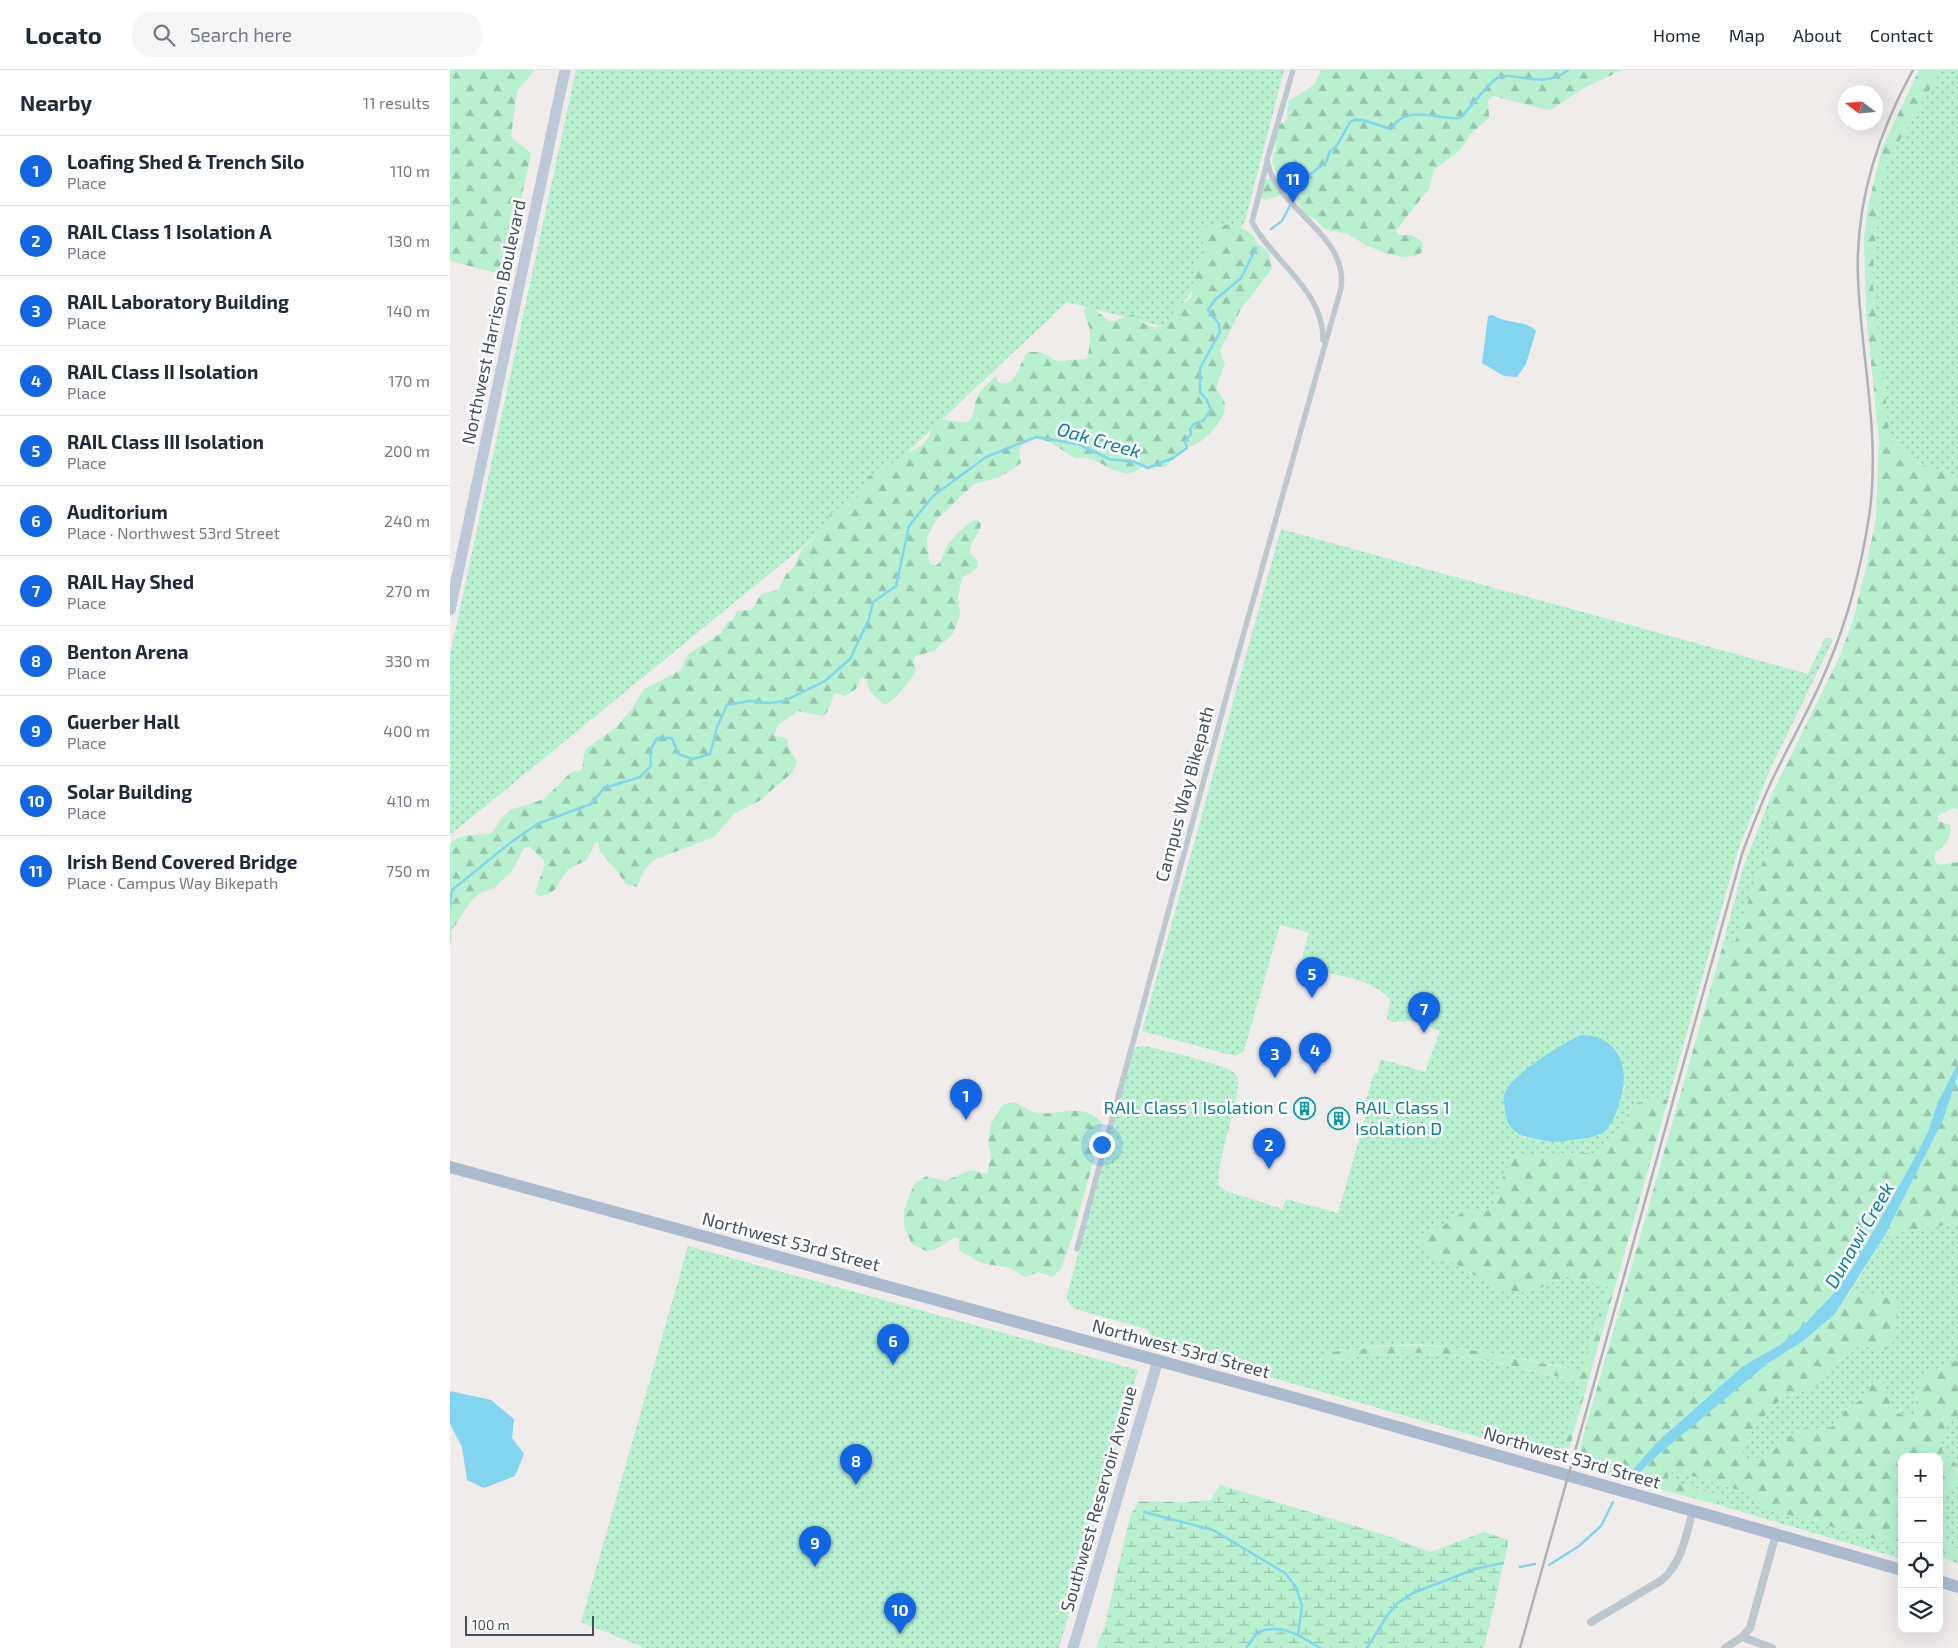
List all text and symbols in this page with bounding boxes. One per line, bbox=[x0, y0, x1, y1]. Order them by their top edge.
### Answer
search box bbox=[132, 12, 482, 57]
text: Locato bbox=[25, 20, 102, 49]
icon: search bbox=[150, 21, 178, 49]
text: Search here bbox=[190, 23, 292, 46]
text: Home bbox=[1653, 24, 1701, 46]
text: Map bbox=[1729, 24, 1765, 46]
text: About bbox=[1793, 24, 1842, 46]
text: Contact bbox=[1870, 24, 1933, 46]
north arrow bbox=[1838, 85, 1883, 130]
text: Nearby bbox=[20, 90, 92, 115]
text: 11 results bbox=[363, 93, 430, 112]
text: Loafing Shed & Trench Silo bbox=[67, 150, 305, 173]
text: 1 bbox=[33, 161, 39, 180]
text: 110 m bbox=[390, 161, 430, 180]
pin: 11 bbox=[1277, 162, 1309, 203]
text: Place bbox=[67, 173, 106, 192]
street label: Northwest Harrison Boulevard bbox=[456, 197, 530, 446]
text: RAIL Class 1 Isolation A bbox=[67, 220, 272, 243]
text: 2 bbox=[31, 231, 41, 250]
text: 130 m bbox=[388, 231, 430, 250]
text: Place bbox=[67, 243, 106, 262]
text: RAIL Laboratory Building bbox=[67, 290, 289, 313]
text: 3 bbox=[31, 301, 41, 320]
text: 140 m bbox=[387, 301, 430, 320]
text: Place bbox=[67, 313, 106, 332]
text: RAIL Class II Isolation bbox=[67, 360, 258, 383]
text: 4 bbox=[31, 371, 41, 390]
text: 170 m bbox=[388, 371, 430, 390]
text: Place bbox=[67, 383, 106, 402]
water label: Oak Creek bbox=[1055, 417, 1144, 462]
text: RAIL Class III Isolation bbox=[67, 430, 264, 453]
text: 5 bbox=[32, 441, 40, 460]
text: 200 m bbox=[384, 441, 430, 460]
text: Place bbox=[67, 453, 106, 472]
text: Auditorium bbox=[67, 500, 168, 523]
text: 6 bbox=[31, 511, 41, 530]
text: 240 m bbox=[384, 511, 430, 530]
text: Place · Northwest 53rd Street bbox=[67, 523, 280, 542]
text: RAIL Hay Shed bbox=[67, 570, 194, 593]
text: 7 bbox=[32, 581, 40, 600]
text: 270 m bbox=[386, 581, 430, 600]
text: Place bbox=[67, 593, 106, 612]
text: Benton Arena bbox=[67, 640, 189, 663]
text: 8 bbox=[31, 651, 41, 670]
text: 330 m bbox=[385, 651, 430, 670]
text: Place bbox=[67, 663, 106, 682]
street label: Campus Way Bikepath bbox=[1150, 703, 1218, 884]
text: Guerber Hall bbox=[67, 710, 180, 733]
text: 9 bbox=[31, 721, 41, 740]
text: 400 m bbox=[383, 721, 430, 740]
text: Place bbox=[67, 733, 106, 752]
text: Solar Building bbox=[67, 780, 192, 803]
text: 10 bbox=[27, 791, 45, 810]
text: 410 m bbox=[387, 791, 430, 810]
text: Place bbox=[67, 803, 106, 822]
text: Irish Bend Covered Bridge bbox=[67, 850, 297, 873]
text: 11 bbox=[29, 861, 43, 880]
text: 750 m bbox=[386, 861, 430, 880]
text: Place · Campus Way Bikepath bbox=[67, 873, 278, 892]
pin: 5 bbox=[1296, 957, 1328, 998]
pin: 7 bbox=[1408, 992, 1440, 1033]
pin: 4 bbox=[1299, 1033, 1331, 1074]
pin: 3 bbox=[1259, 1037, 1291, 1078]
pin: 1 bbox=[950, 1079, 982, 1120]
place label: RAIL Class 1 Isolation C bbox=[1104, 1096, 1288, 1118]
building icon: RAIL Class 1 Isolation C bbox=[1292, 1096, 1316, 1120]
place label: RAIL Class 1 Isolation D bbox=[1355, 1096, 1450, 1139]
building icon: RAIL Class 1 Isolation D bbox=[1327, 1106, 1351, 1130]
pin: 2 bbox=[1253, 1128, 1285, 1169]
your location bbox=[1089, 1132, 1115, 1158]
water label: Dunawi Creek bbox=[1819, 1178, 1898, 1292]
street label: Northwest 53rd Street bbox=[700, 1207, 883, 1275]
street label: Northwest 53rd Street bbox=[1090, 1314, 1273, 1382]
pin: 6 bbox=[877, 1324, 909, 1365]
street label: Southwest Reservoir Avenue bbox=[1055, 1383, 1141, 1614]
street label: Northwest 53rd Street bbox=[1481, 1421, 1663, 1493]
pin: 8 bbox=[840, 1444, 872, 1485]
map controls bbox=[1898, 1453, 1943, 1633]
button: + bbox=[1898, 1453, 1943, 1498]
button: − bbox=[1898, 1498, 1943, 1543]
pin: 9 bbox=[799, 1526, 831, 1567]
button: locate bbox=[1898, 1543, 1943, 1588]
button: layers bbox=[1898, 1588, 1943, 1633]
pin: 10 bbox=[884, 1593, 916, 1634]
scale bar bbox=[465, 1613, 594, 1636]
text: 100 m bbox=[472, 1616, 510, 1633]

